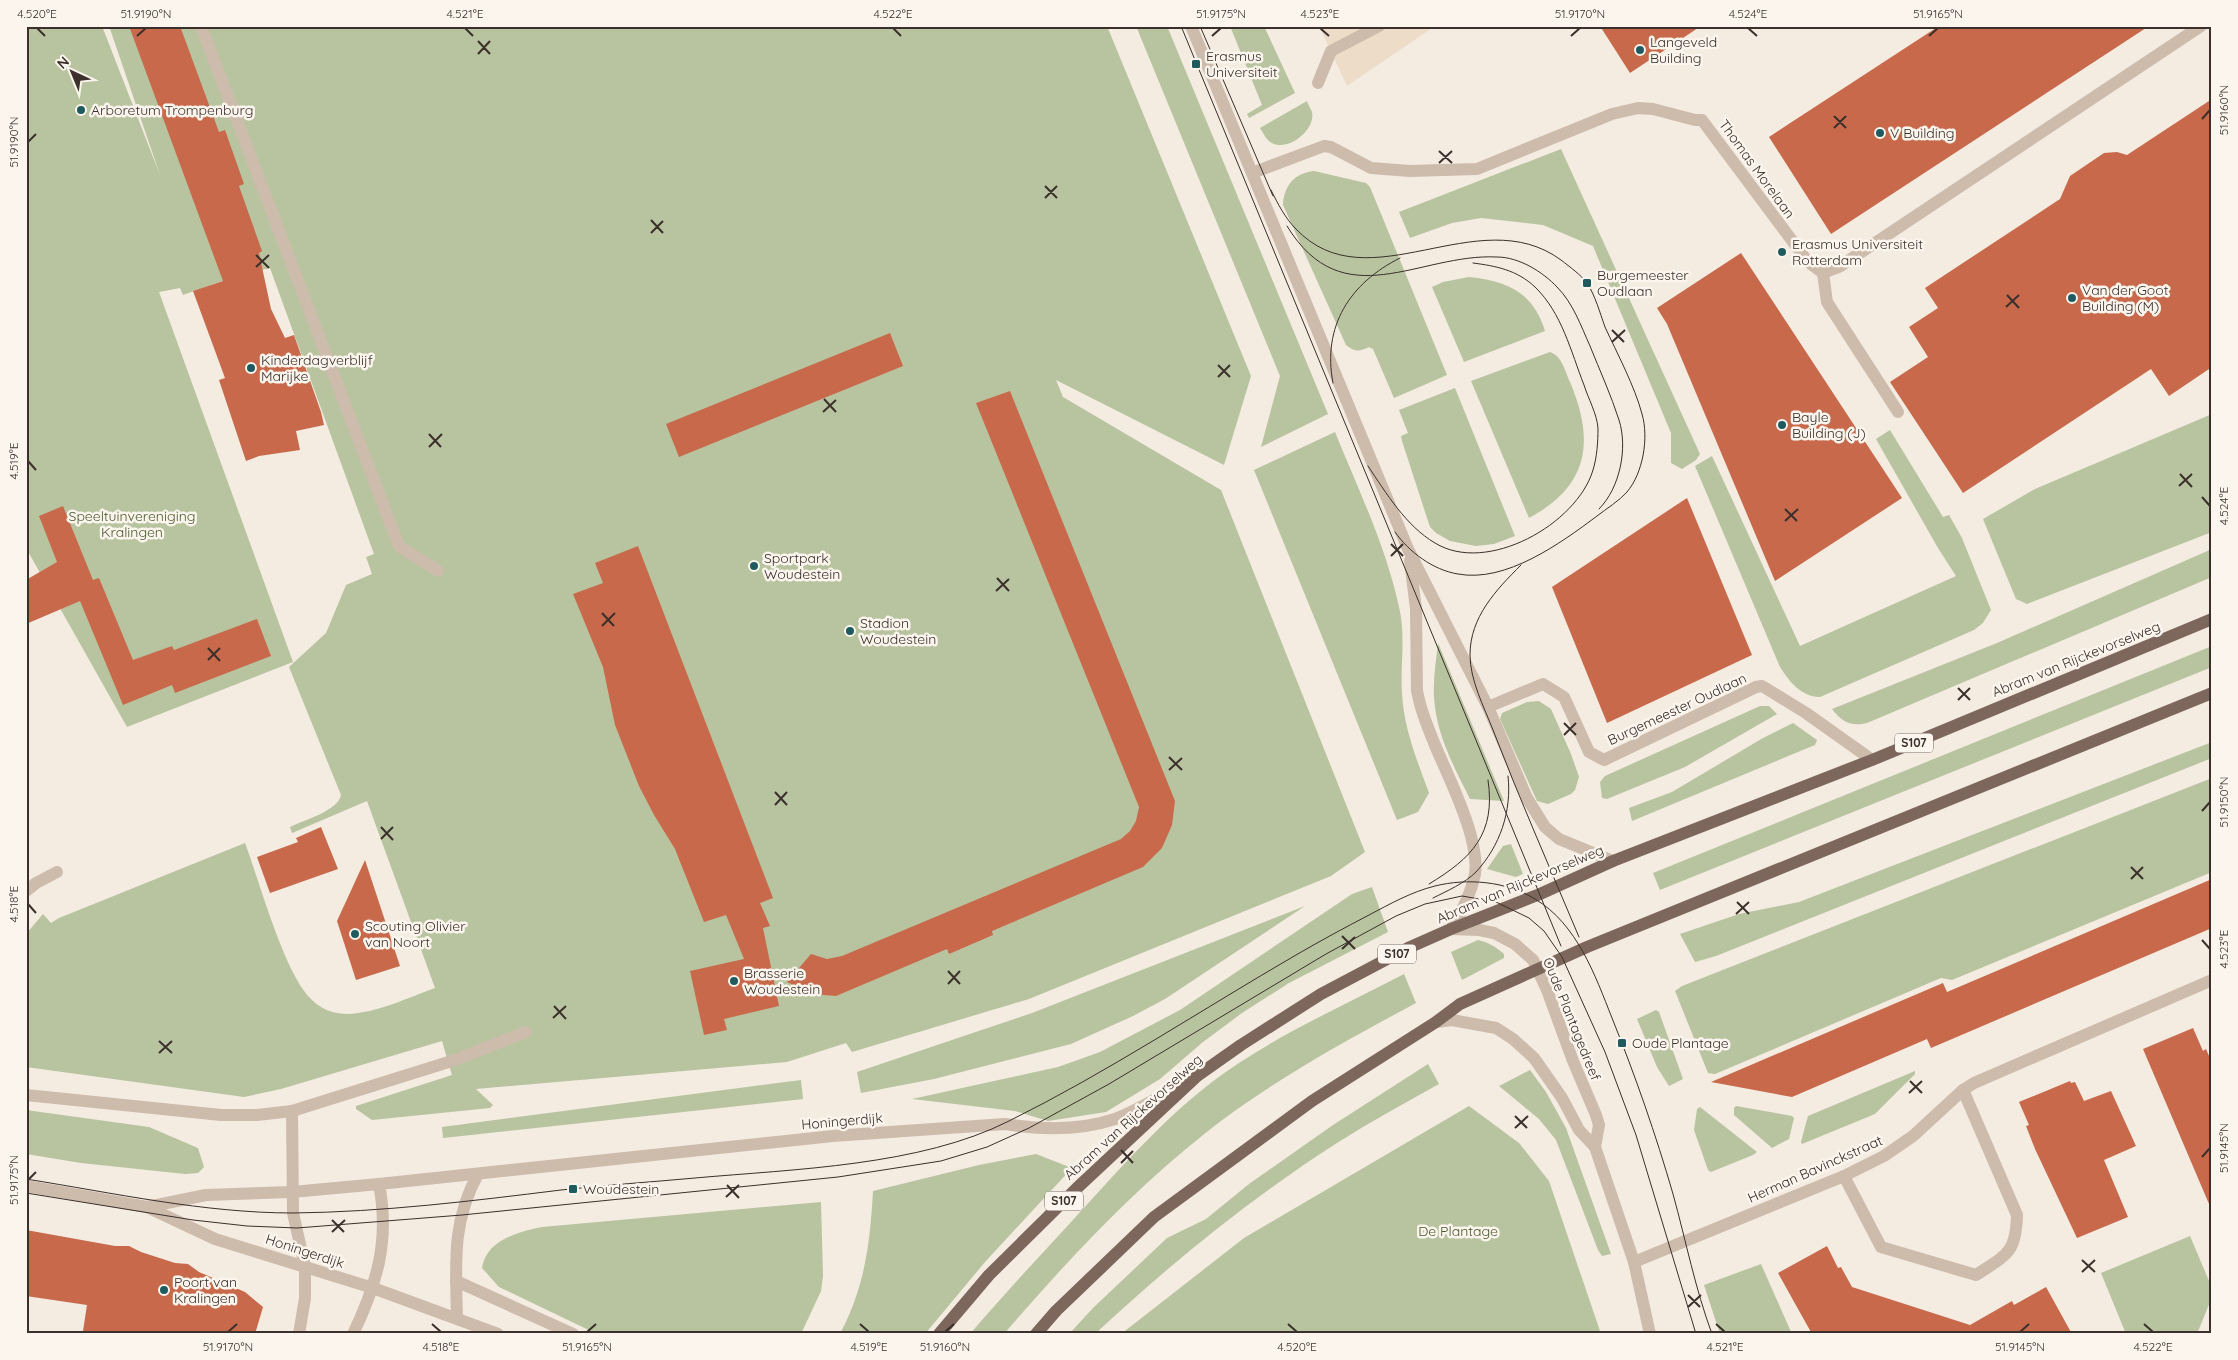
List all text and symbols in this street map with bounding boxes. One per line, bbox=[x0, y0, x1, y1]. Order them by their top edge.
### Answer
text: 4.520°E bbox=[17, 6, 57, 21]
text: 51.9190°N bbox=[121, 6, 171, 21]
text: 4.521°E bbox=[447, 6, 484, 21]
text: 4.522°E bbox=[873, 6, 913, 21]
text: 51.9175°N bbox=[1196, 6, 1246, 21]
text: 4.523°E bbox=[1301, 6, 1340, 21]
text: 51.9170°N bbox=[1555, 6, 1605, 21]
text: 4.524°E bbox=[1729, 6, 1767, 21]
text: 51.9165°N bbox=[1913, 6, 1963, 21]
place label: Langeveld Building bbox=[1650, 33, 1717, 67]
marker: Langeveld Building bbox=[1634, 44, 1646, 56]
place label: Erasmus Universiteit bbox=[1206, 47, 1278, 81]
north arrow bbox=[48, 48, 98, 98]
text: N bbox=[53, 53, 73, 73]
marker: Erasmus Universiteit bbox=[1190, 58, 1202, 70]
text: 51.9160°N bbox=[2216, 85, 2231, 135]
place label: Arboretum Trompenburg bbox=[91, 101, 253, 119]
marker: Arboretum Trompenburg bbox=[75, 104, 87, 116]
street label: Thomas Morelaan bbox=[1715, 116, 1799, 222]
text: 51.9190°N bbox=[6, 117, 21, 167]
place label: V Building bbox=[1890, 124, 1955, 142]
marker: V Building bbox=[1874, 127, 1886, 139]
place label: Erasmus Universiteit Rotterdam bbox=[1792, 235, 1923, 269]
marker: Erasmus Universiteit Rotterdam bbox=[1776, 246, 1788, 258]
place label: Burgemeester Oudlaan bbox=[1597, 266, 1689, 300]
marker: Burgemeester Oudlaan bbox=[1581, 277, 1593, 289]
place label: Van der Goot Building (M) bbox=[2082, 281, 2169, 315]
marker: Van der Goot Building (M) bbox=[2066, 292, 2078, 304]
place label: Kinderdagverblijf Marijke bbox=[261, 351, 373, 385]
marker: Kinderdagverblijf Marijke bbox=[245, 362, 257, 374]
place label: Bayle Building (J) bbox=[1792, 408, 1866, 442]
marker: Bayle Building (J) bbox=[1776, 419, 1788, 431]
text: 4.519°E bbox=[6, 442, 21, 479]
text: 4.524°E bbox=[2216, 487, 2231, 525]
park label: Speeltuinvereniging Kralingen bbox=[69, 507, 195, 541]
place label: Sportpark Woudestein bbox=[764, 549, 840, 583]
marker: Sportpark Woudestein bbox=[748, 560, 760, 572]
place label: Stadion Woudestein bbox=[860, 614, 936, 648]
street label: Abram van Rijckevorselweg bbox=[1989, 617, 2163, 701]
marker: Stadion Woudestein bbox=[844, 625, 856, 637]
street label: Burgemeester Oudlaan bbox=[1605, 669, 1749, 749]
road number: S107 bbox=[1895, 734, 1933, 752]
text: 51.9150°N bbox=[2216, 777, 2231, 827]
street label: Abram van Rijckevorselweg bbox=[1434, 841, 1606, 927]
text: 4.518°E bbox=[6, 885, 21, 922]
place label: Scouting Olivier van Noort bbox=[365, 917, 466, 951]
marker: Scouting Olivier van Noort bbox=[349, 928, 361, 940]
text: 4.523°E bbox=[2216, 929, 2231, 968]
road number: S107 bbox=[1378, 944, 1416, 964]
street label: Oude Plantagedreef bbox=[1539, 955, 1605, 1083]
place label: Brasserie Woudestein bbox=[744, 964, 820, 998]
marker: Brasserie Woudestein bbox=[728, 975, 740, 987]
place label: Oude Plantage bbox=[1632, 1034, 1729, 1052]
marker: Oude Plantage bbox=[1616, 1037, 1628, 1049]
street label: Abram van Rijckevorselweg bbox=[1060, 1050, 1206, 1184]
street label: Honingerdijk bbox=[800, 1108, 884, 1134]
text: 51.9145°N bbox=[2216, 1123, 2231, 1173]
street label: Herman Bavinckstraat bbox=[1745, 1131, 1885, 1207]
text: 51.9175°N bbox=[6, 1155, 21, 1205]
place label: Woudestein bbox=[583, 1180, 659, 1198]
marker: Woudestein bbox=[567, 1183, 579, 1195]
road number: S107 bbox=[1045, 1192, 1083, 1210]
park label: De Plantage bbox=[1418, 1222, 1498, 1240]
street label: Honingerdijk bbox=[263, 1230, 347, 1272]
place label: Poort van Kralingen bbox=[174, 1273, 237, 1307]
marker: Poort van Kralingen bbox=[158, 1284, 170, 1296]
text: 51.9170°N bbox=[203, 1339, 253, 1354]
text: 4.518°E bbox=[423, 1339, 460, 1354]
text: 51.9165°N bbox=[562, 1339, 612, 1354]
text: 4.519°E bbox=[851, 1339, 888, 1354]
text: 51.9160°N bbox=[920, 1339, 970, 1354]
text: 4.520°E bbox=[1277, 1339, 1317, 1354]
text: 4.521°E bbox=[1707, 1339, 1744, 1354]
text: 51.9145°N bbox=[1995, 1339, 2045, 1354]
text: 4.522°E bbox=[2133, 1339, 2173, 1354]

